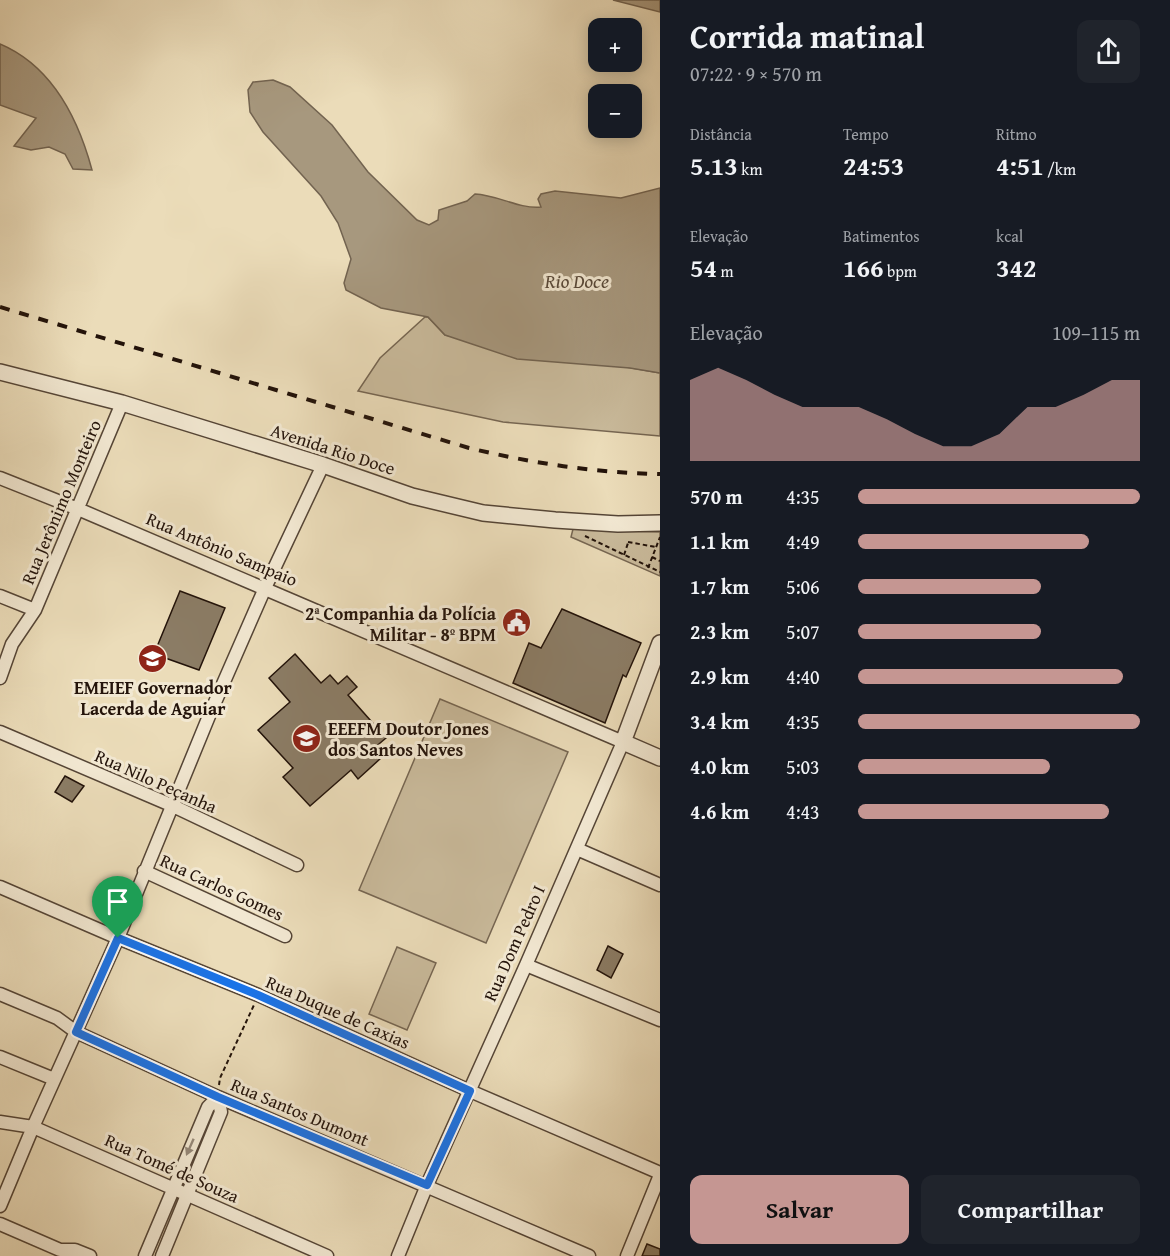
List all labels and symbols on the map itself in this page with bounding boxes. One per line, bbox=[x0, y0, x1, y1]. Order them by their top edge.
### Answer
water label: Rio Doce bbox=[544, 266, 609, 295]
street label: Rua Jerônimo Monteiro bbox=[14, 415, 108, 589]
street label: Avenida Rio Doce bbox=[267, 416, 399, 482]
street label: Rua Antônio Sampaio bbox=[142, 505, 302, 593]
place label: 2ª Companhia da Polícia Militar - 8º BPM bbox=[305, 600, 497, 648]
public building icon: 2ª Companhia da Polícia Militar - 8º BPM bbox=[501, 607, 533, 639]
school or university icon: EMEIEF Governador Lacerda de Aguiar bbox=[137, 642, 169, 674]
place label: EMEIEF Governador Lacerda de Aguiar bbox=[74, 674, 233, 722]
place label: EEEFM Doutor Jones dos Santos Neves bbox=[328, 715, 489, 763]
school or university icon: EEEFM Doutor Jones dos Santos Neves bbox=[291, 722, 323, 754]
street label: Rua Nilo Peçanha bbox=[91, 742, 222, 820]
street label: Rua Carlos Gomes bbox=[156, 847, 288, 927]
pin bbox=[92, 876, 143, 938]
street label: Rua Dom Pedro I bbox=[476, 880, 552, 1006]
street label: Rua Duque de Caxias bbox=[262, 968, 414, 1056]
street label: Rua Santos Dumont bbox=[227, 1071, 374, 1154]
street label: Rua Tomé de Souza bbox=[101, 1126, 244, 1210]
one-way arrow bbox=[186, 1139, 195, 1156]

